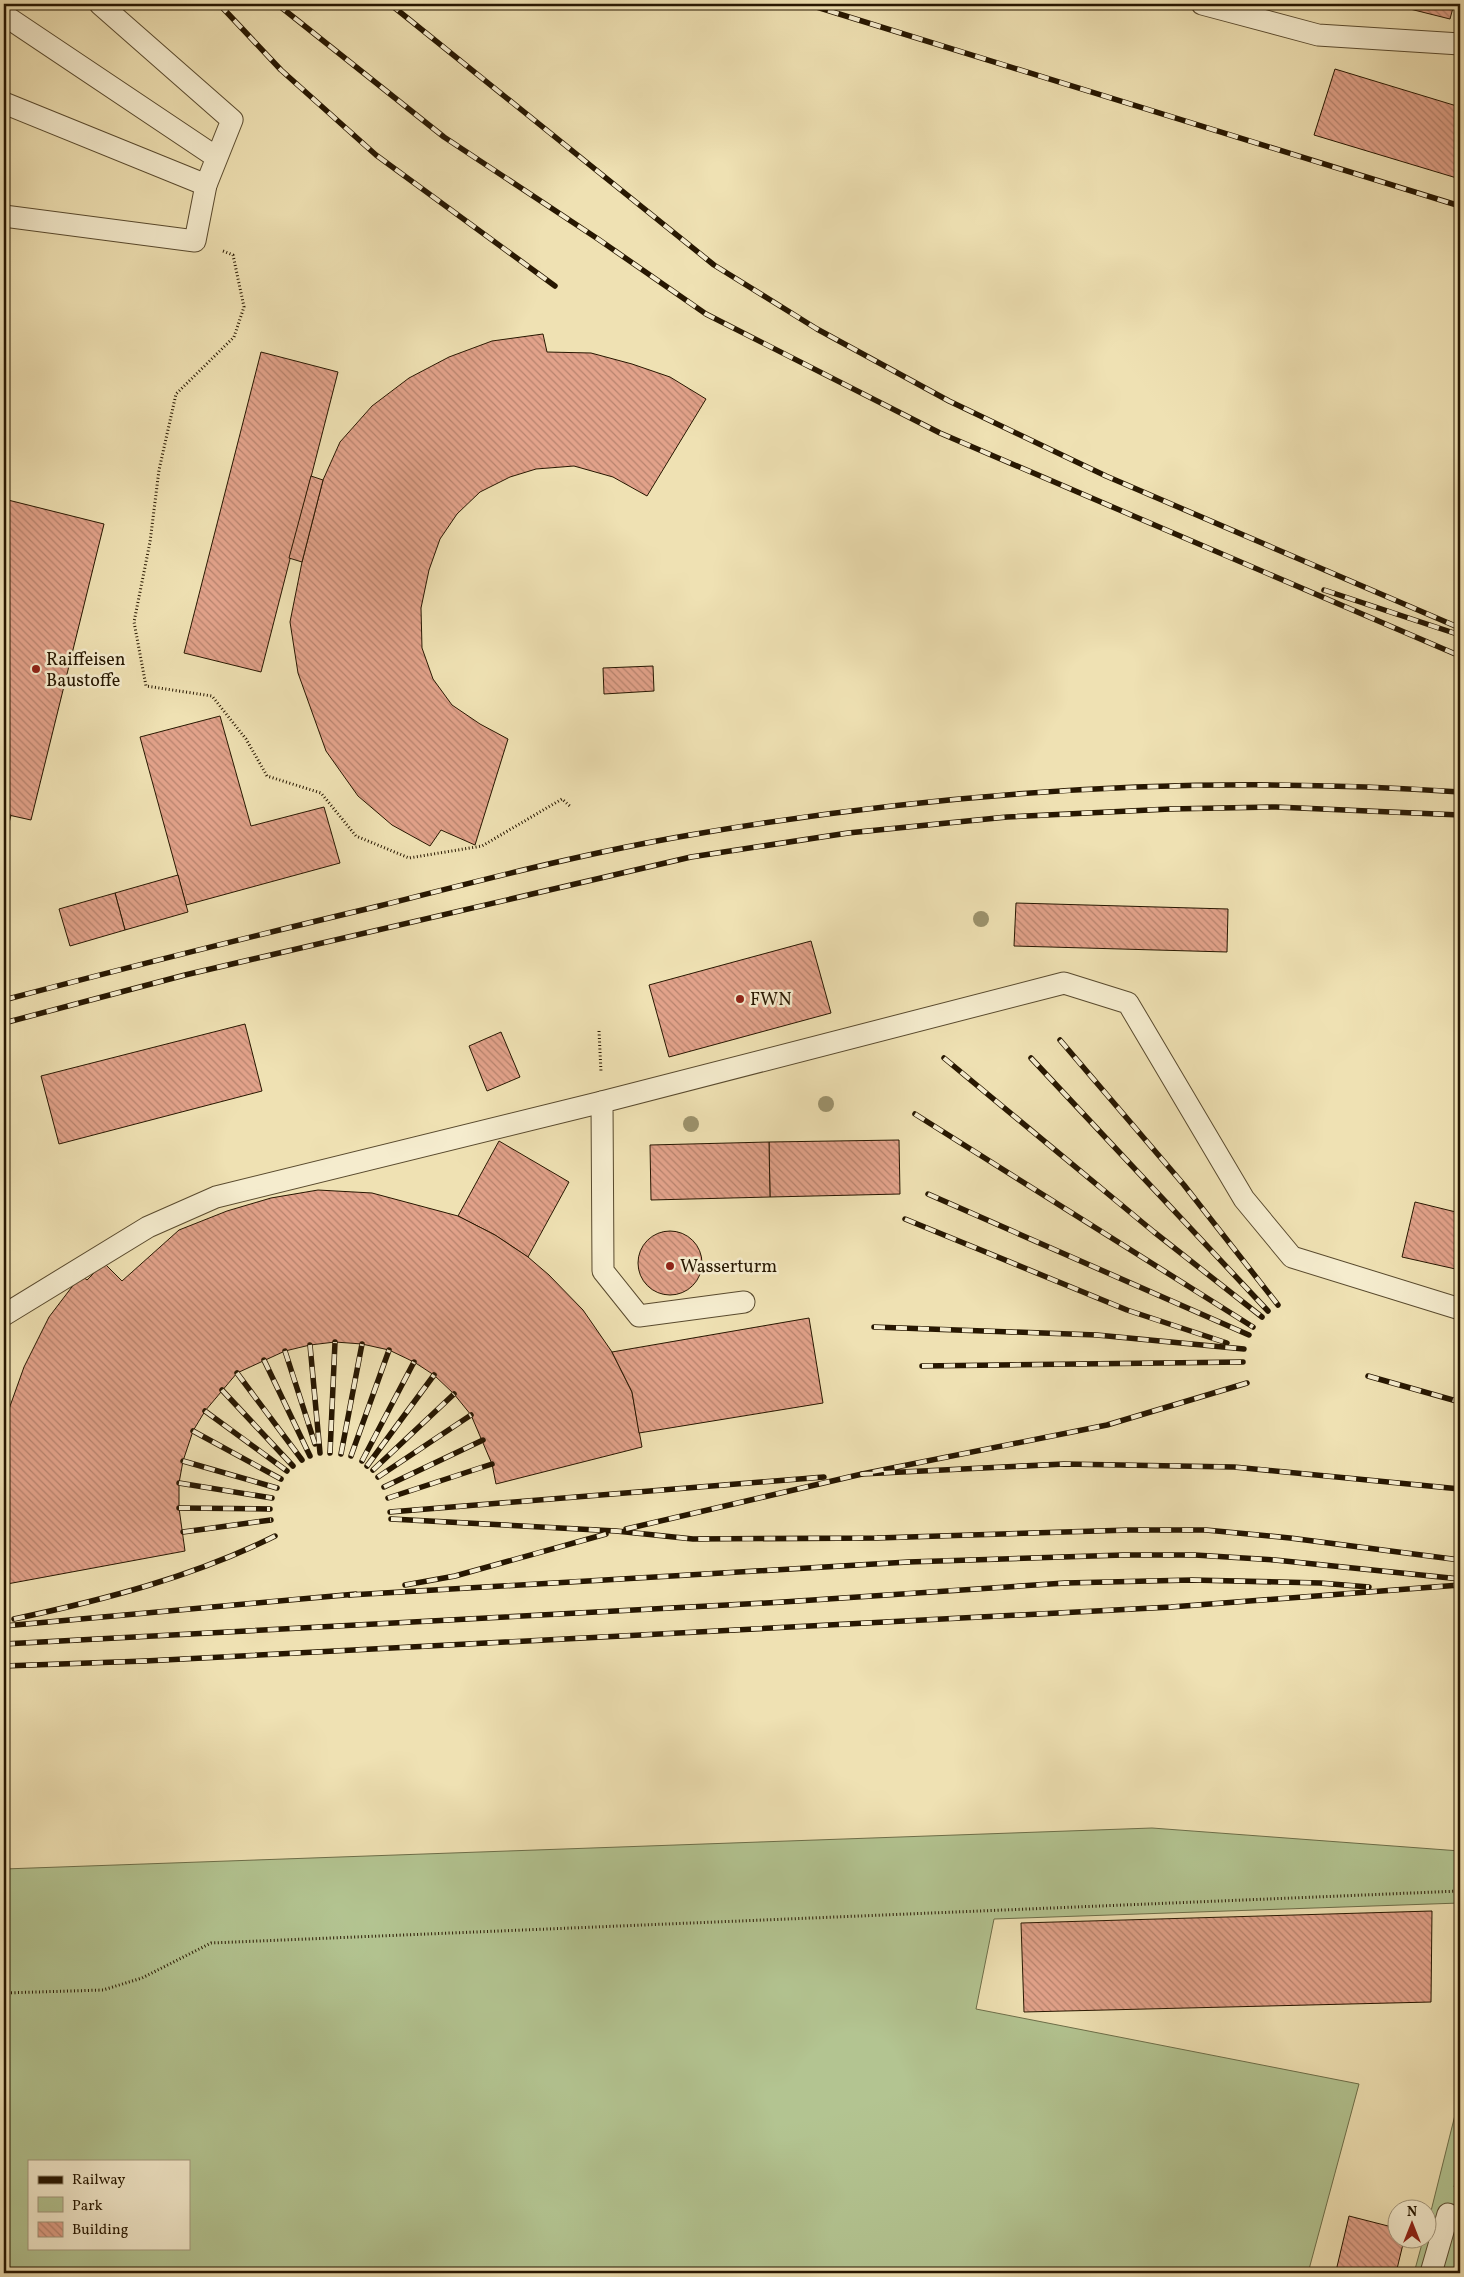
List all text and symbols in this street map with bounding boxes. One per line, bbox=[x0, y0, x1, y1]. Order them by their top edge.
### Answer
place label: Raiffeisen Baustoffe bbox=[46, 648, 126, 694]
marker: Raiffeisen Baustoffe bbox=[30, 663, 42, 675]
place label: FWN bbox=[750, 988, 792, 1013]
marker: FWN bbox=[734, 993, 746, 1005]
place label: Wasserturm bbox=[680, 1255, 777, 1280]
marker: Wasserturm bbox=[664, 1260, 676, 1272]
legend bbox=[28, 2160, 190, 2250]
text: Railway bbox=[72, 2170, 125, 2191]
text: Park bbox=[72, 2196, 103, 2217]
north arrow bbox=[1386, 2200, 1436, 2250]
text: N bbox=[1407, 2203, 1417, 2222]
text: Building bbox=[72, 2220, 129, 2241]

